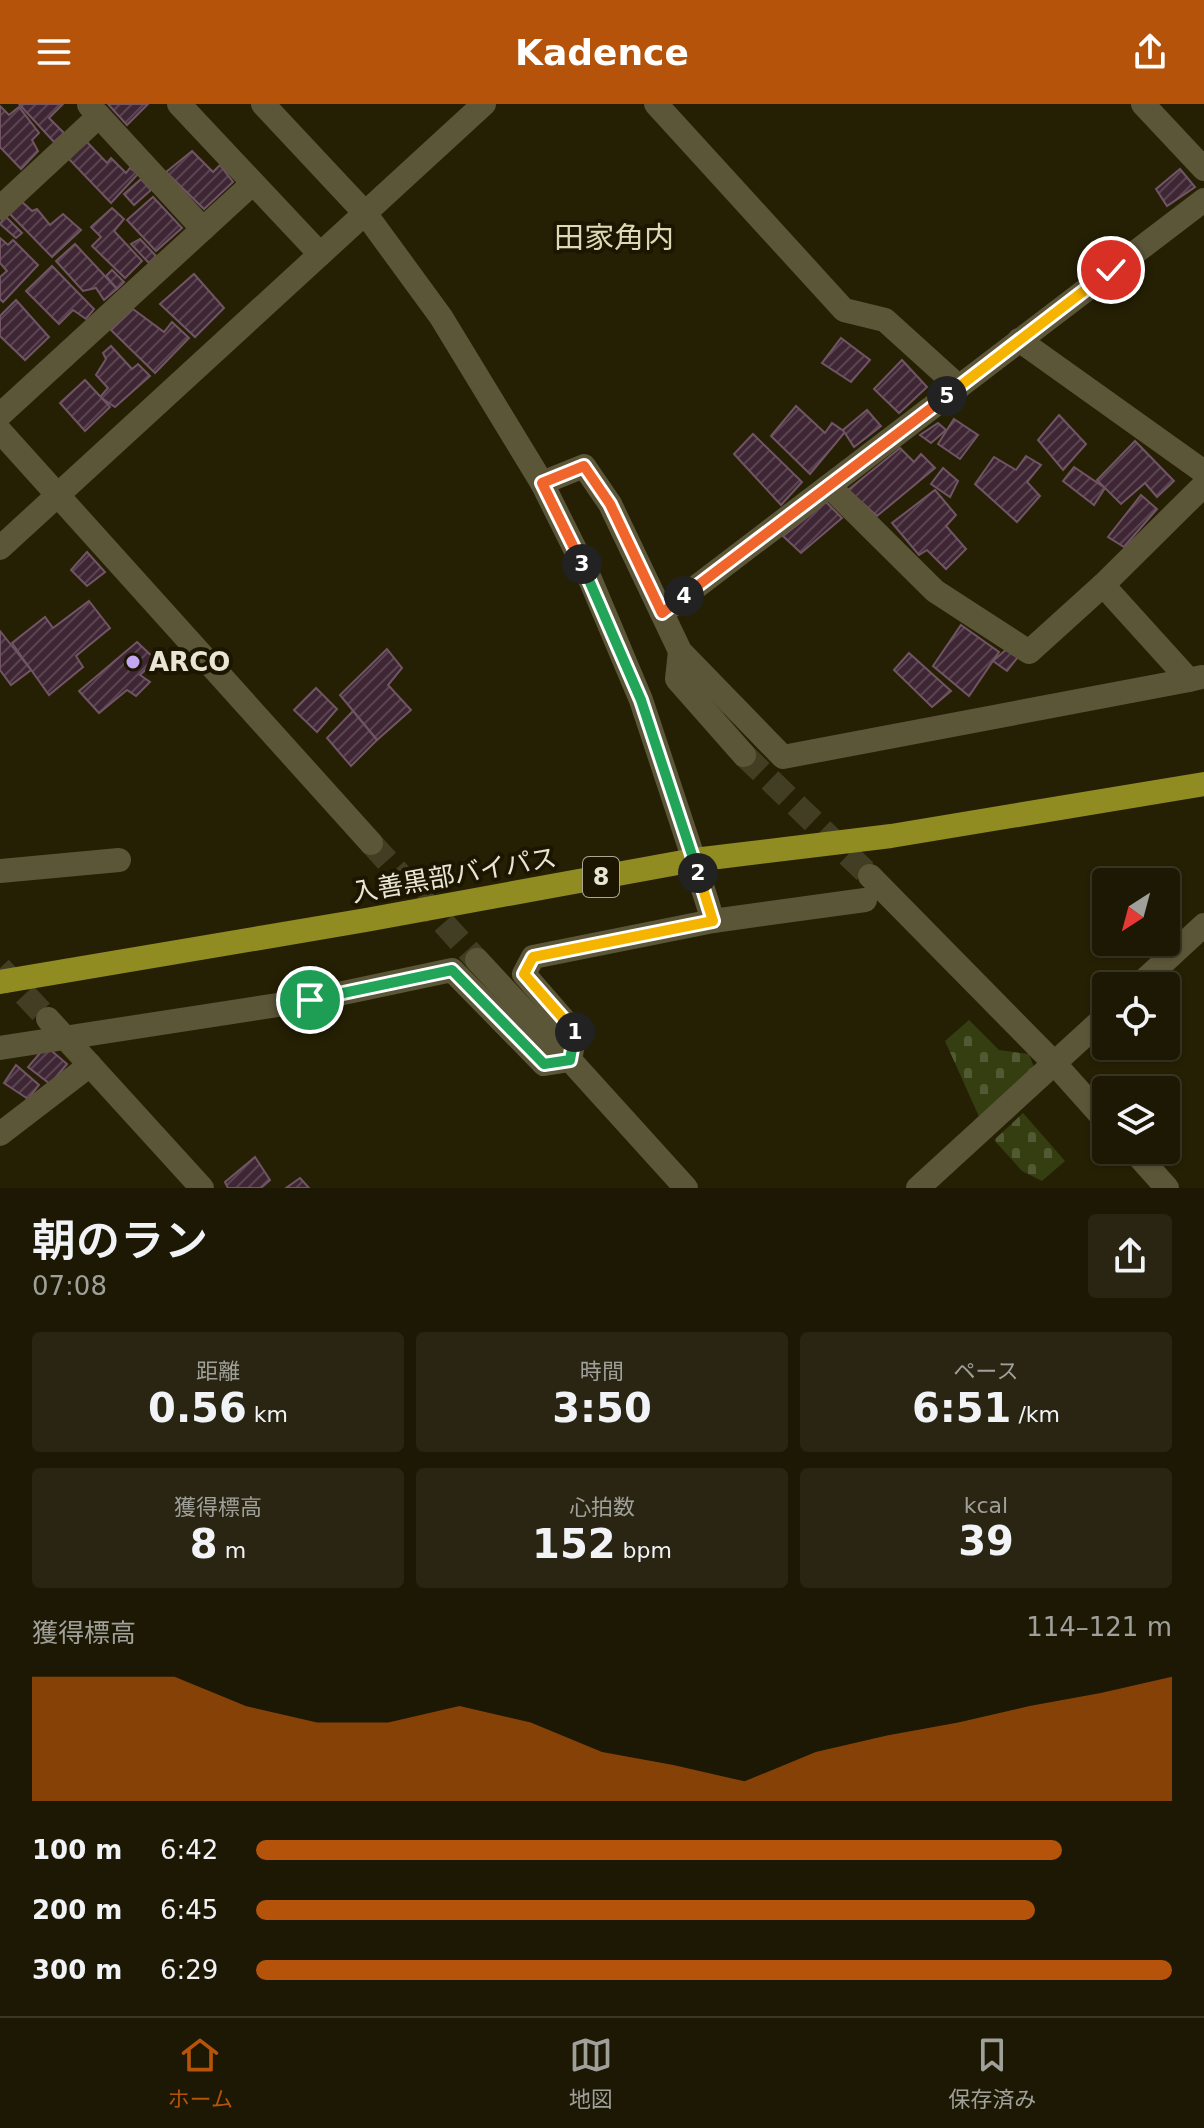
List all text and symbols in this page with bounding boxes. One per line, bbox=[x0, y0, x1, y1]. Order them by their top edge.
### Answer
icon: menu bbox=[32, 30, 76, 74]
icon: share bbox=[1128, 30, 1172, 74]
text: Kadence bbox=[515, 32, 689, 73]
district label: 田家角内 bbox=[554, 220, 674, 255]
pin bbox=[1077, 236, 1145, 304]
icon: check bbox=[1089, 248, 1133, 292]
pin: 5 bbox=[927, 376, 967, 416]
text: 5 bbox=[939, 383, 955, 408]
pin: 3 bbox=[562, 544, 602, 584]
text: 3 bbox=[574, 551, 590, 576]
pin: 4 bbox=[664, 576, 704, 616]
text: 4 bbox=[676, 583, 692, 608]
place label: ARCO bbox=[149, 647, 230, 677]
marker: ARCO bbox=[124, 653, 142, 671]
street label: 入善黒部バイパス bbox=[349, 842, 559, 908]
pin: 2 bbox=[678, 853, 718, 893]
road number: 8 bbox=[583, 857, 619, 897]
text: 2 bbox=[690, 860, 706, 885]
north arrow bbox=[1092, 868, 1180, 956]
map controls bbox=[1092, 868, 1180, 1164]
pin bbox=[276, 966, 344, 1034]
button: locate bbox=[1092, 972, 1180, 1060]
icon: arrive bbox=[288, 978, 332, 1022]
pin: 1 bbox=[555, 1012, 595, 1052]
text: 1 bbox=[567, 1019, 583, 1044]
button: layers bbox=[1092, 1076, 1180, 1164]
button: share bbox=[1088, 1214, 1172, 1298]
text: 朝のラン bbox=[32, 1215, 208, 1266]
text: 07:08 bbox=[32, 1271, 107, 1301]
text: 距離 bbox=[196, 1359, 240, 1384]
text: 時間 bbox=[580, 1359, 624, 1384]
text: ペース bbox=[954, 1359, 1018, 1384]
text: 0.56 bbox=[148, 1385, 247, 1431]
text: 3:50 bbox=[552, 1385, 652, 1431]
text: 6:51 bbox=[912, 1385, 1011, 1431]
text: km bbox=[247, 1402, 288, 1427]
text: /km bbox=[1011, 1402, 1060, 1427]
text: kcal bbox=[964, 1493, 1008, 1518]
text: 獲得標高 bbox=[174, 1495, 262, 1520]
text: 心拍数 bbox=[569, 1495, 635, 1520]
text: 39 bbox=[958, 1518, 1014, 1564]
text: 8 bbox=[190, 1521, 218, 1567]
text: 152 bbox=[532, 1521, 616, 1567]
text: m bbox=[218, 1538, 246, 1563]
text: bpm bbox=[616, 1538, 672, 1563]
text: 114–121 m bbox=[1026, 1612, 1172, 1642]
text: 獲得標高 bbox=[32, 1618, 136, 1648]
text: 100 m bbox=[32, 1835, 122, 1865]
text: 6:42 bbox=[160, 1835, 218, 1865]
text: 200 m bbox=[32, 1895, 122, 1925]
text: 6:45 bbox=[160, 1895, 218, 1925]
text: 300 m bbox=[32, 1955, 122, 1985]
text: 6:29 bbox=[160, 1955, 218, 1985]
tab: ホーム bbox=[168, 2033, 233, 2113]
tab: 地図 bbox=[569, 2033, 613, 2113]
tab: 保存済み bbox=[948, 2033, 1036, 2113]

